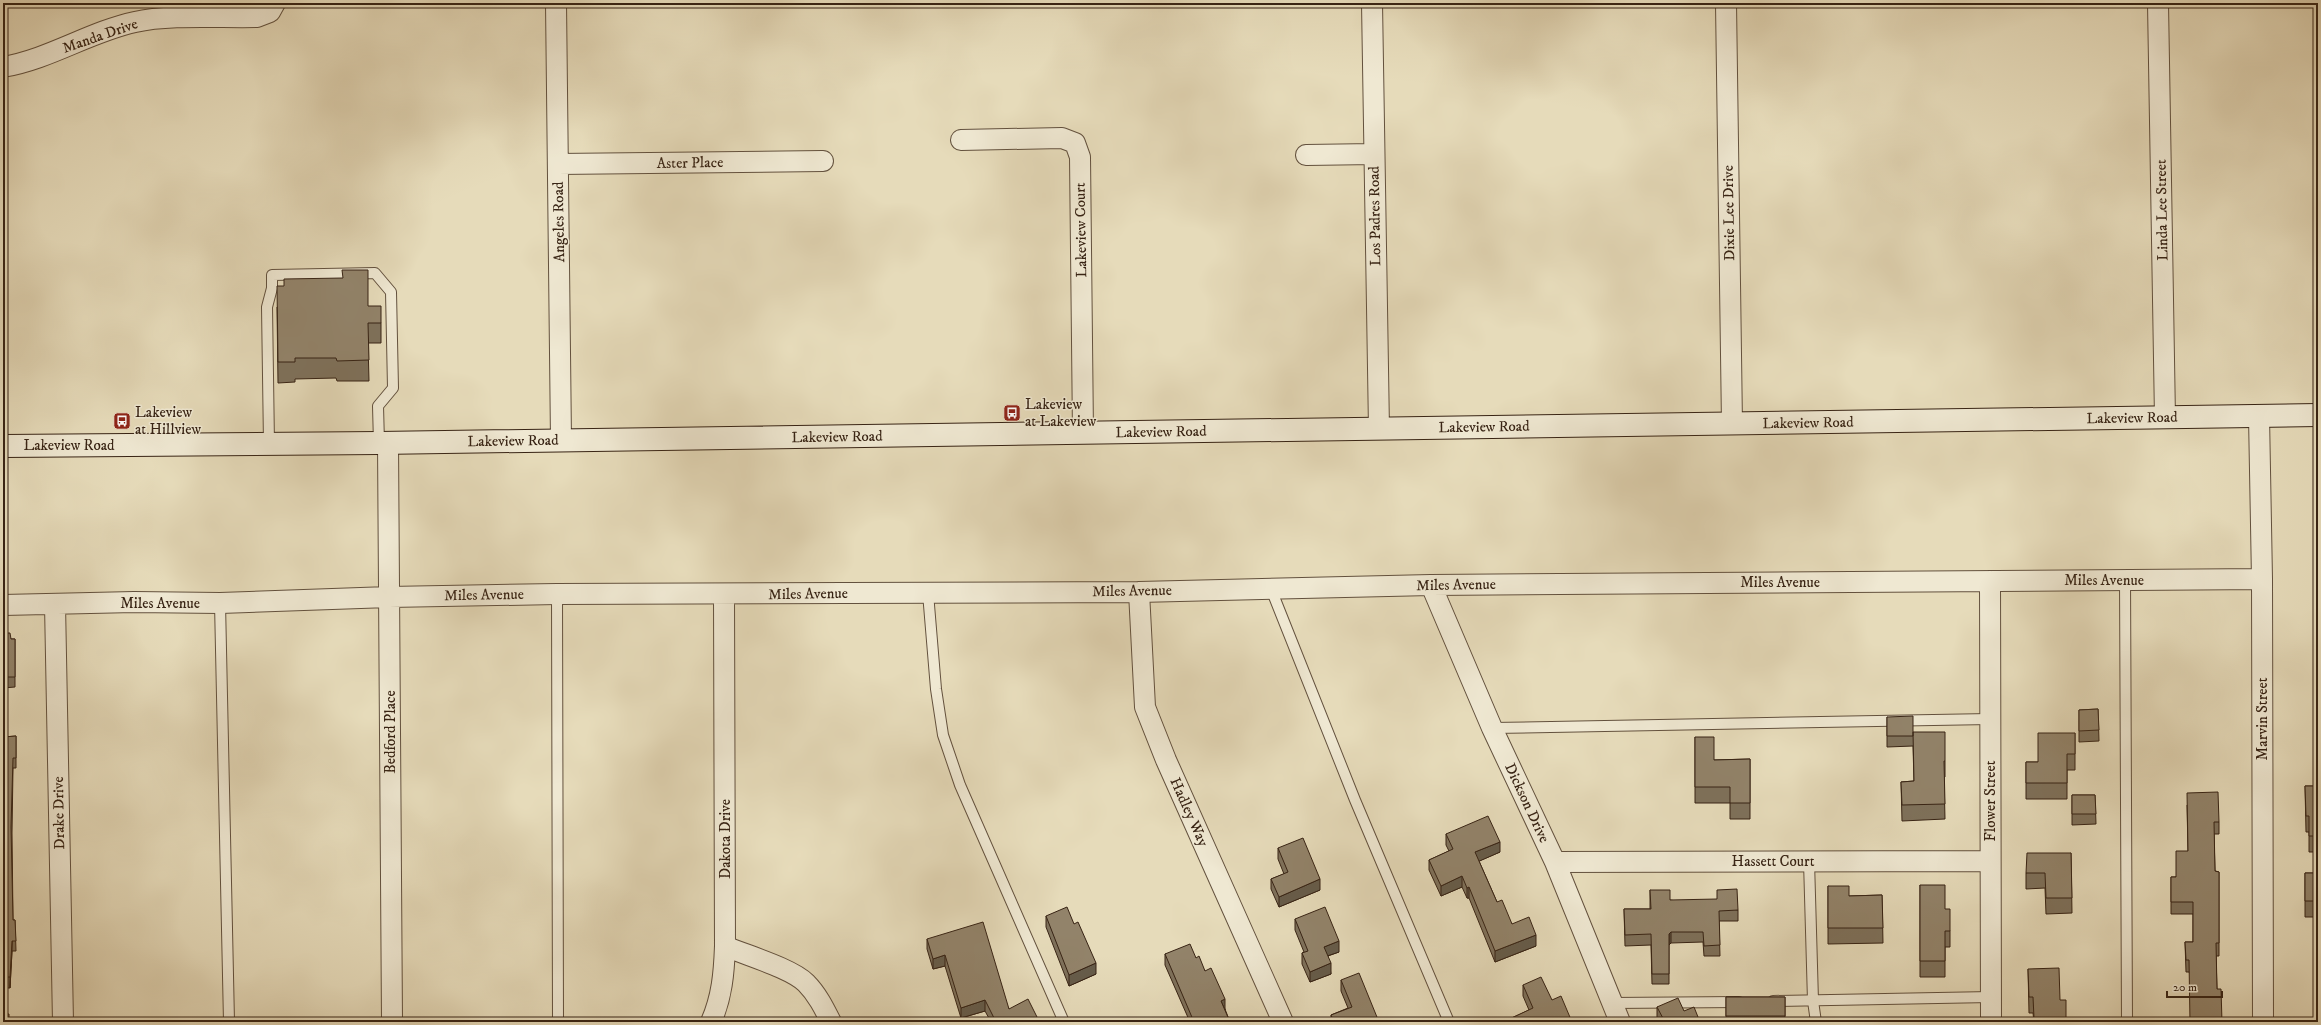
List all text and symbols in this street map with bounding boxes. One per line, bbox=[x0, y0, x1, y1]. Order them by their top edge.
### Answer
street label: Manda Drive bbox=[60, 14, 140, 58]
street label: Aster Place bbox=[657, 153, 723, 173]
street label: Linda Lee Street bbox=[2152, 159, 2172, 261]
street label: Los Padres Road bbox=[1365, 165, 1385, 266]
street label: Dixie Lee Drive bbox=[1719, 165, 1739, 261]
street label: Angeles Road bbox=[549, 181, 569, 263]
street label: Lakeview Court bbox=[1071, 182, 1091, 278]
place label: Lakeview at Lakeview bbox=[1025, 395, 1097, 431]
place label: Lakeview at Hillview bbox=[135, 403, 201, 439]
bus stop icon: Lakeview at Lakeview bbox=[1002, 403, 1022, 423]
street label: Lakeview Road bbox=[2086, 408, 2178, 428]
bus stop icon: Lakeview at Hillview bbox=[112, 411, 132, 431]
street label: Lakeview Road bbox=[1762, 413, 1854, 433]
street label: Lakeview Road bbox=[1438, 417, 1530, 437]
street label: Lakeview Road bbox=[1115, 422, 1207, 442]
street label: Lakeview Road bbox=[791, 427, 883, 447]
street label: Lakeview Road bbox=[467, 431, 559, 451]
street label: Lakeview Road bbox=[23, 436, 115, 455]
street label: Miles Avenue bbox=[2064, 571, 2144, 590]
street label: Miles Avenue bbox=[1740, 573, 1820, 592]
street label: Miles Avenue bbox=[1416, 575, 1496, 595]
street label: Miles Avenue bbox=[1092, 581, 1172, 601]
street label: Miles Avenue bbox=[768, 584, 848, 604]
street label: Miles Avenue bbox=[444, 585, 524, 605]
street label: Miles Avenue bbox=[120, 594, 200, 613]
street label: Marvin Street bbox=[2253, 677, 2272, 760]
street label: Bedford Place bbox=[381, 690, 400, 774]
street label: Dickson Drive bbox=[1500, 760, 1554, 846]
street label: Flower Street bbox=[1981, 760, 2000, 842]
street label: Hadley Way bbox=[1165, 774, 1213, 850]
street label: Drake Drive bbox=[49, 776, 69, 850]
street label: Dakota Drive bbox=[716, 799, 735, 879]
street label: Hassett Court bbox=[1732, 852, 1815, 871]
scale bar bbox=[2167, 973, 2222, 999]
text: 20 m bbox=[2173, 980, 2197, 995]

